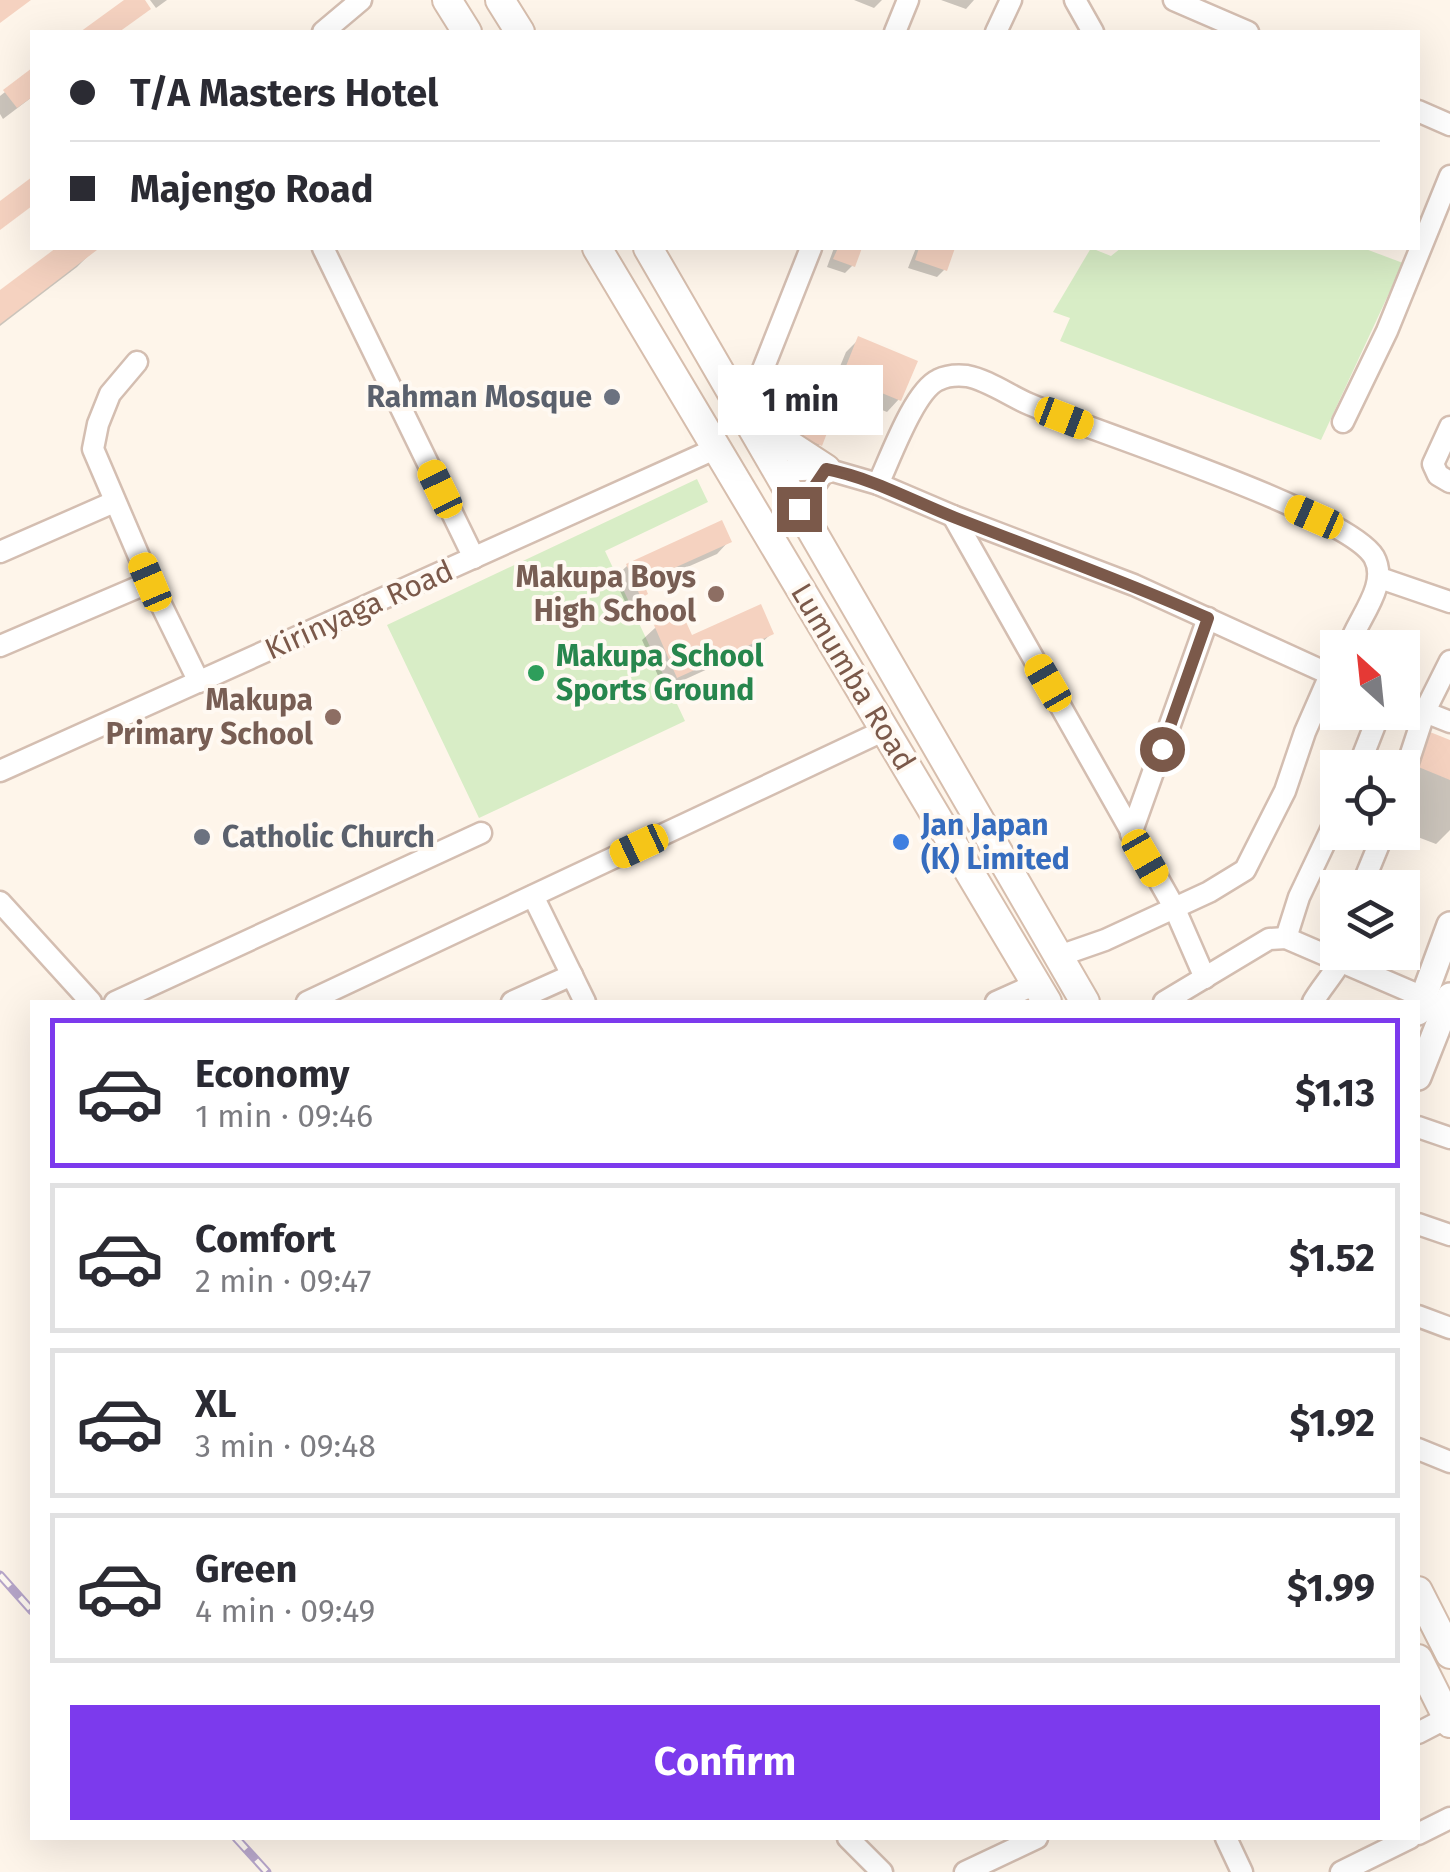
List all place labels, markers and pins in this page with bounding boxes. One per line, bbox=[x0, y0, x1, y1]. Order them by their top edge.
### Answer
place label: Rahman Mosque bbox=[367, 379, 592, 415]
marker: Rahman Mosque bbox=[601, 386, 623, 408]
place label: Makupa Boys High School bbox=[516, 559, 696, 629]
marker: Makupa Boys High School bbox=[705, 583, 727, 605]
place label: Makupa School Sports Ground bbox=[556, 638, 764, 708]
marker: Makupa School Sports Ground bbox=[525, 662, 547, 684]
place label: Makupa Primary School bbox=[106, 682, 313, 752]
marker: Makupa Primary School bbox=[322, 706, 344, 728]
place label: Jan Japan (K) Limited bbox=[920, 807, 1070, 877]
place label: Catholic Church bbox=[222, 819, 435, 855]
marker: Catholic Church bbox=[191, 826, 213, 848]
marker: Jan Japan (K) Limited bbox=[890, 831, 912, 853]

